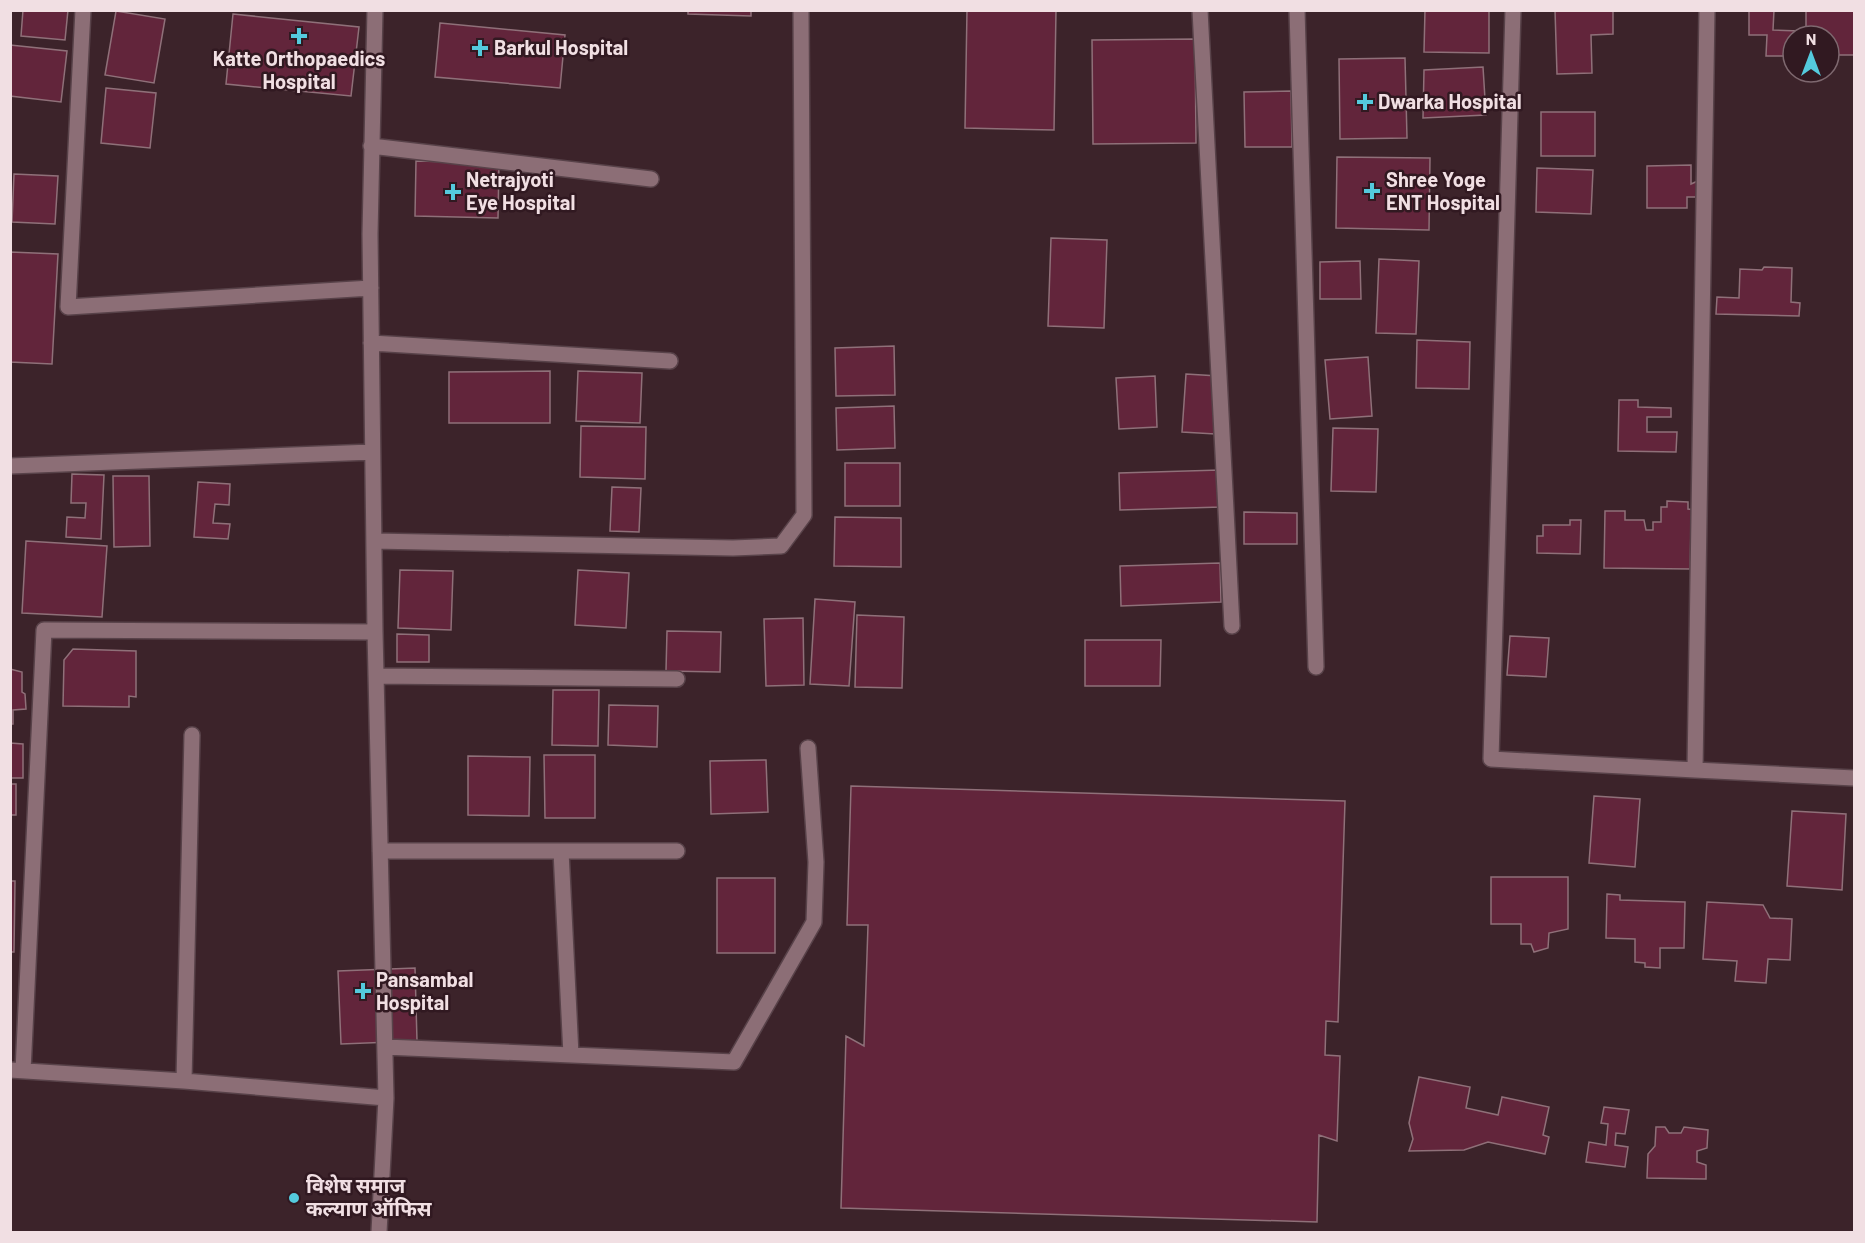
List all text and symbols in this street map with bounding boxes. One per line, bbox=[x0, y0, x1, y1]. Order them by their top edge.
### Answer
north arrow bbox=[1781, 24, 1841, 84]
marker: Katte Orthopaedics Hospital bbox=[290, 27, 308, 45]
text: N bbox=[1806, 29, 1816, 48]
place label: Barkul Hospital bbox=[494, 35, 628, 59]
marker: Barkul Hospital bbox=[471, 39, 489, 57]
place label: Katte Orthopaedics Hospital bbox=[213, 46, 385, 93]
place label: Dwarka Hospital bbox=[1378, 89, 1522, 113]
marker: Dwarka Hospital bbox=[1356, 93, 1374, 111]
place label: Netrajyoti Eye Hospital bbox=[466, 167, 575, 214]
place label: Shree Yoge ENT Hospital bbox=[1386, 167, 1500, 214]
marker: Shree Yoge ENT Hospital bbox=[1363, 182, 1381, 200]
marker: Netrajyoti Eye Hospital bbox=[444, 183, 462, 201]
place label: Pansambal Hospital bbox=[376, 967, 473, 1014]
marker: Pansambal Hospital bbox=[354, 982, 372, 1000]
place label: विशेष समाज कल्याण ऑफिस bbox=[306, 1173, 433, 1220]
marker: विशेष समाज कल्याण ऑफिस bbox=[287, 1191, 301, 1205]

